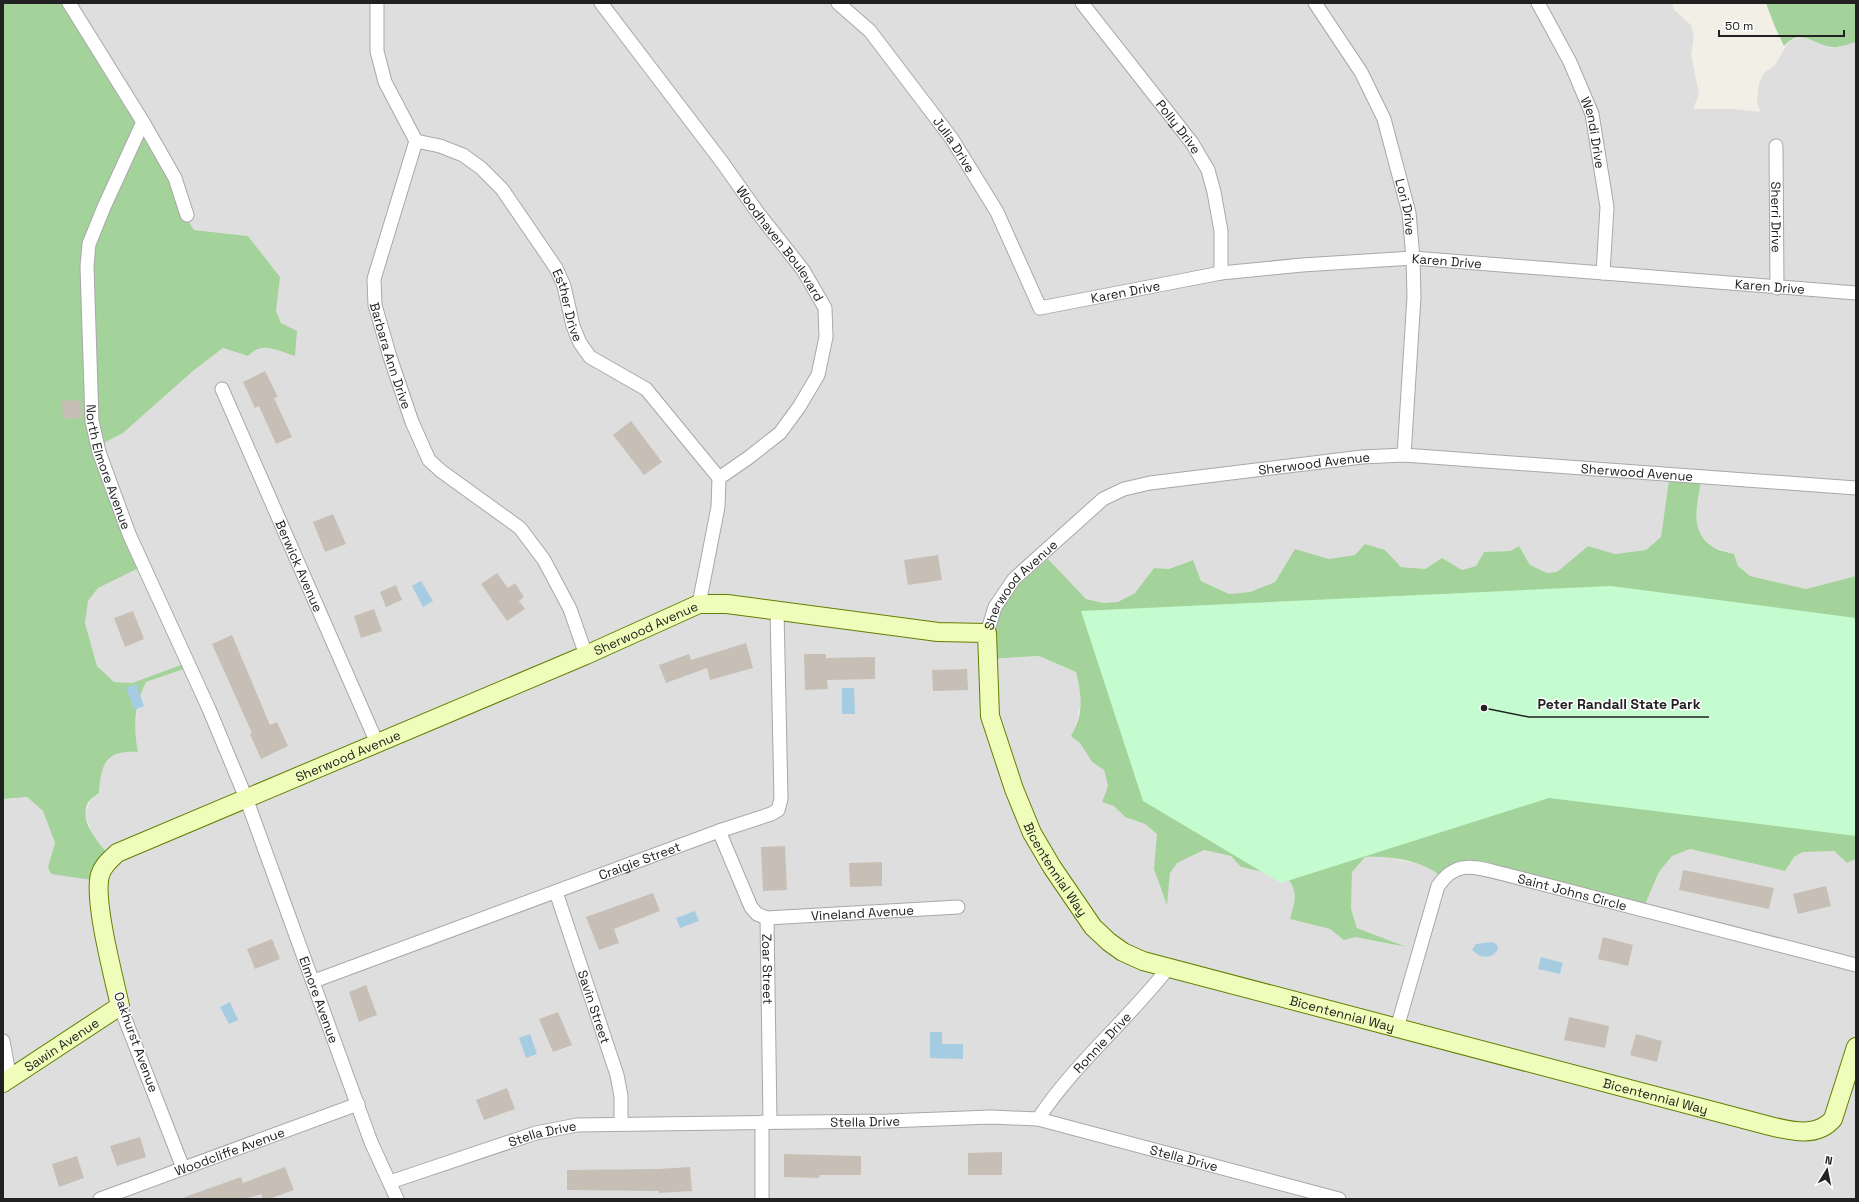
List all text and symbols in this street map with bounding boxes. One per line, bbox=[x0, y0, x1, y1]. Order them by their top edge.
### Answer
scale bar bbox=[1719, 12, 1844, 38]
text: 50 m bbox=[1725, 18, 1753, 34]
street label: Wendi Drive bbox=[1577, 94, 1609, 170]
street label: Polly Drive bbox=[1152, 96, 1205, 157]
street label: Julia Drive bbox=[930, 113, 979, 176]
street label: Lori Drive bbox=[1392, 177, 1419, 236]
street label: Sherri Drive bbox=[1768, 181, 1785, 253]
street label: Woodhaven Boulevard bbox=[733, 182, 828, 304]
street label: Karen Drive bbox=[1411, 249, 1483, 272]
street label: Esther Drive bbox=[549, 266, 587, 344]
street label: Karen Drive bbox=[1734, 275, 1806, 297]
street label: Karen Drive bbox=[1089, 276, 1161, 307]
street label: Barbara Ann Drive bbox=[366, 300, 415, 411]
street label: North Elmore Avenue bbox=[83, 404, 135, 532]
street label: Sherwood Avenue bbox=[1257, 448, 1370, 478]
street label: Sherwood Avenue bbox=[1580, 459, 1694, 485]
street label: Berwick Avenue bbox=[272, 517, 327, 614]
street label: Sherwood Avenue bbox=[980, 536, 1061, 632]
street label: Sherwood Avenue bbox=[591, 597, 700, 659]
callout: Peter Randall State Park bbox=[1529, 691, 1709, 717]
text: Peter Randall State Park bbox=[1537, 695, 1701, 713]
street label: Sherwood Avenue bbox=[293, 726, 403, 785]
street label: Bicentennial Way bbox=[1020, 820, 1092, 920]
street label: Craigie Street bbox=[596, 838, 683, 883]
street label: Saint Johns Circle bbox=[1516, 869, 1629, 914]
street label: Vineland Avenue bbox=[810, 901, 914, 924]
street label: Zoar Street bbox=[759, 933, 777, 1005]
street label: Elmore Avenue bbox=[296, 954, 343, 1045]
street label: Savin Street bbox=[574, 968, 614, 1046]
street label: Oakhurst Avenue bbox=[110, 990, 162, 1094]
street label: Bicentennial Way bbox=[1288, 991, 1397, 1035]
street label: Ronnie Drive bbox=[1069, 1008, 1135, 1076]
street label: Sawin Avenue bbox=[21, 1014, 102, 1075]
street label: Bicentennial Way bbox=[1601, 1074, 1710, 1118]
street label: Stella Drive bbox=[830, 1112, 900, 1130]
street label: Stella Drive bbox=[506, 1117, 578, 1150]
street label: Woodcliffe Avenue bbox=[172, 1123, 287, 1179]
street label: Stella Drive bbox=[1148, 1141, 1220, 1175]
north arrow bbox=[1807, 1150, 1847, 1190]
text: N bbox=[1824, 1153, 1834, 1168]

